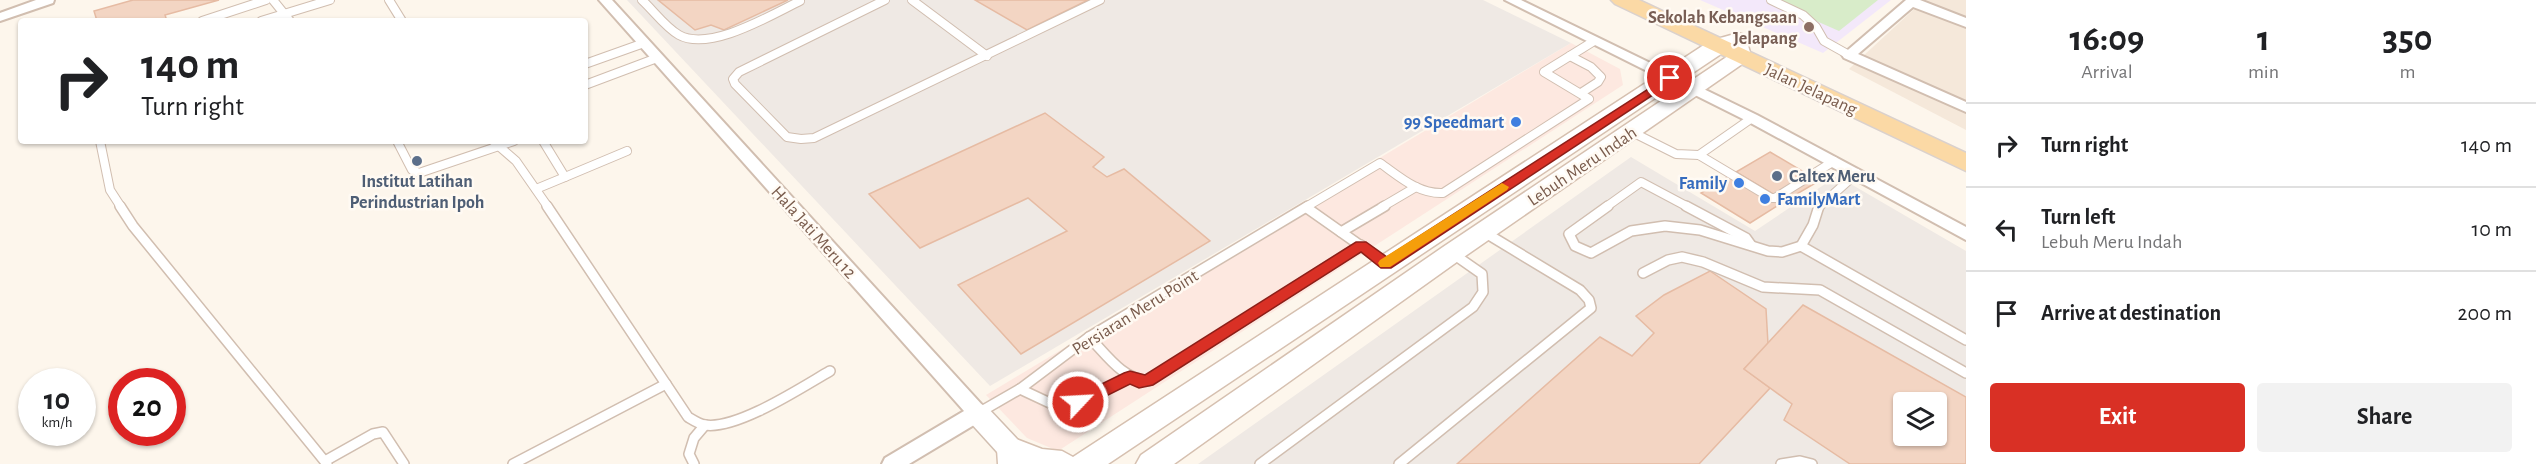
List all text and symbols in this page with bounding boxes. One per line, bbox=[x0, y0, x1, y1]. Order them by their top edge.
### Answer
place label: Sekolah Kebangsaan Jelapang bbox=[1648, 9, 1798, 48]
marker: Sekolah Kebangsaan Jelapang bbox=[1802, 20, 1816, 34]
text: 16:09 bbox=[2070, 21, 2144, 57]
text: 1 bbox=[2257, 21, 2270, 57]
text: 350 bbox=[2383, 21, 2432, 57]
icon: right bbox=[42, 42, 120, 120]
text: 140 m bbox=[141, 44, 239, 86]
pin bbox=[1644, 52, 1695, 103]
icon: arrive bbox=[1653, 61, 1686, 94]
street label: Jalan Jelapang bbox=[1761, 61, 1860, 119]
text: Arrival bbox=[2081, 62, 2133, 82]
text: min bbox=[2248, 62, 2279, 82]
text: m bbox=[2400, 62, 2416, 82]
text: Turn right bbox=[141, 93, 244, 120]
place label: 99 Speedmart bbox=[1404, 114, 1504, 132]
marker: 99 Speedmart bbox=[1509, 115, 1523, 129]
street label: Lebuh Meru Indah bbox=[1525, 124, 1640, 210]
icon: right bbox=[1990, 129, 2023, 162]
text: Turn right bbox=[2041, 134, 2128, 156]
text: 140 m bbox=[2461, 134, 2512, 156]
marker: Institut Latihan Perindustrian Ipoh bbox=[410, 154, 424, 168]
place label: Caltex Meru bbox=[1789, 168, 1876, 186]
marker: Caltex Meru bbox=[1770, 169, 1784, 183]
place label: Institut Latihan Perindustrian Ipoh bbox=[350, 173, 484, 212]
place label: Family bbox=[1679, 175, 1728, 193]
marker: Family bbox=[1732, 176, 1746, 190]
street label: Hala Jati Meru 12 bbox=[767, 183, 859, 282]
place label: FamilyMart bbox=[1777, 191, 1860, 209]
marker: FamilyMart bbox=[1758, 192, 1772, 206]
text: Turn left bbox=[2041, 206, 2115, 228]
icon: left bbox=[1990, 213, 2023, 246]
text: 10 m bbox=[2472, 218, 2512, 240]
text: Lebuh Meru Indah bbox=[2041, 232, 2182, 252]
street label: Persiaran Meru Point bbox=[1069, 267, 1202, 359]
icon: arrive bbox=[1990, 297, 2023, 330]
text: Arrive at destination bbox=[2041, 302, 2221, 324]
text: 200 m bbox=[2458, 302, 2512, 324]
speed limit sign: 20 bbox=[108, 368, 186, 446]
position arrow bbox=[1046, 370, 1110, 434]
button: Exit bbox=[1990, 383, 2245, 452]
button: Share bbox=[2257, 383, 2512, 452]
text: 10 bbox=[44, 385, 70, 415]
map controls bbox=[1893, 392, 1947, 446]
button: layers bbox=[1893, 392, 1947, 446]
text: km/h bbox=[42, 415, 72, 430]

